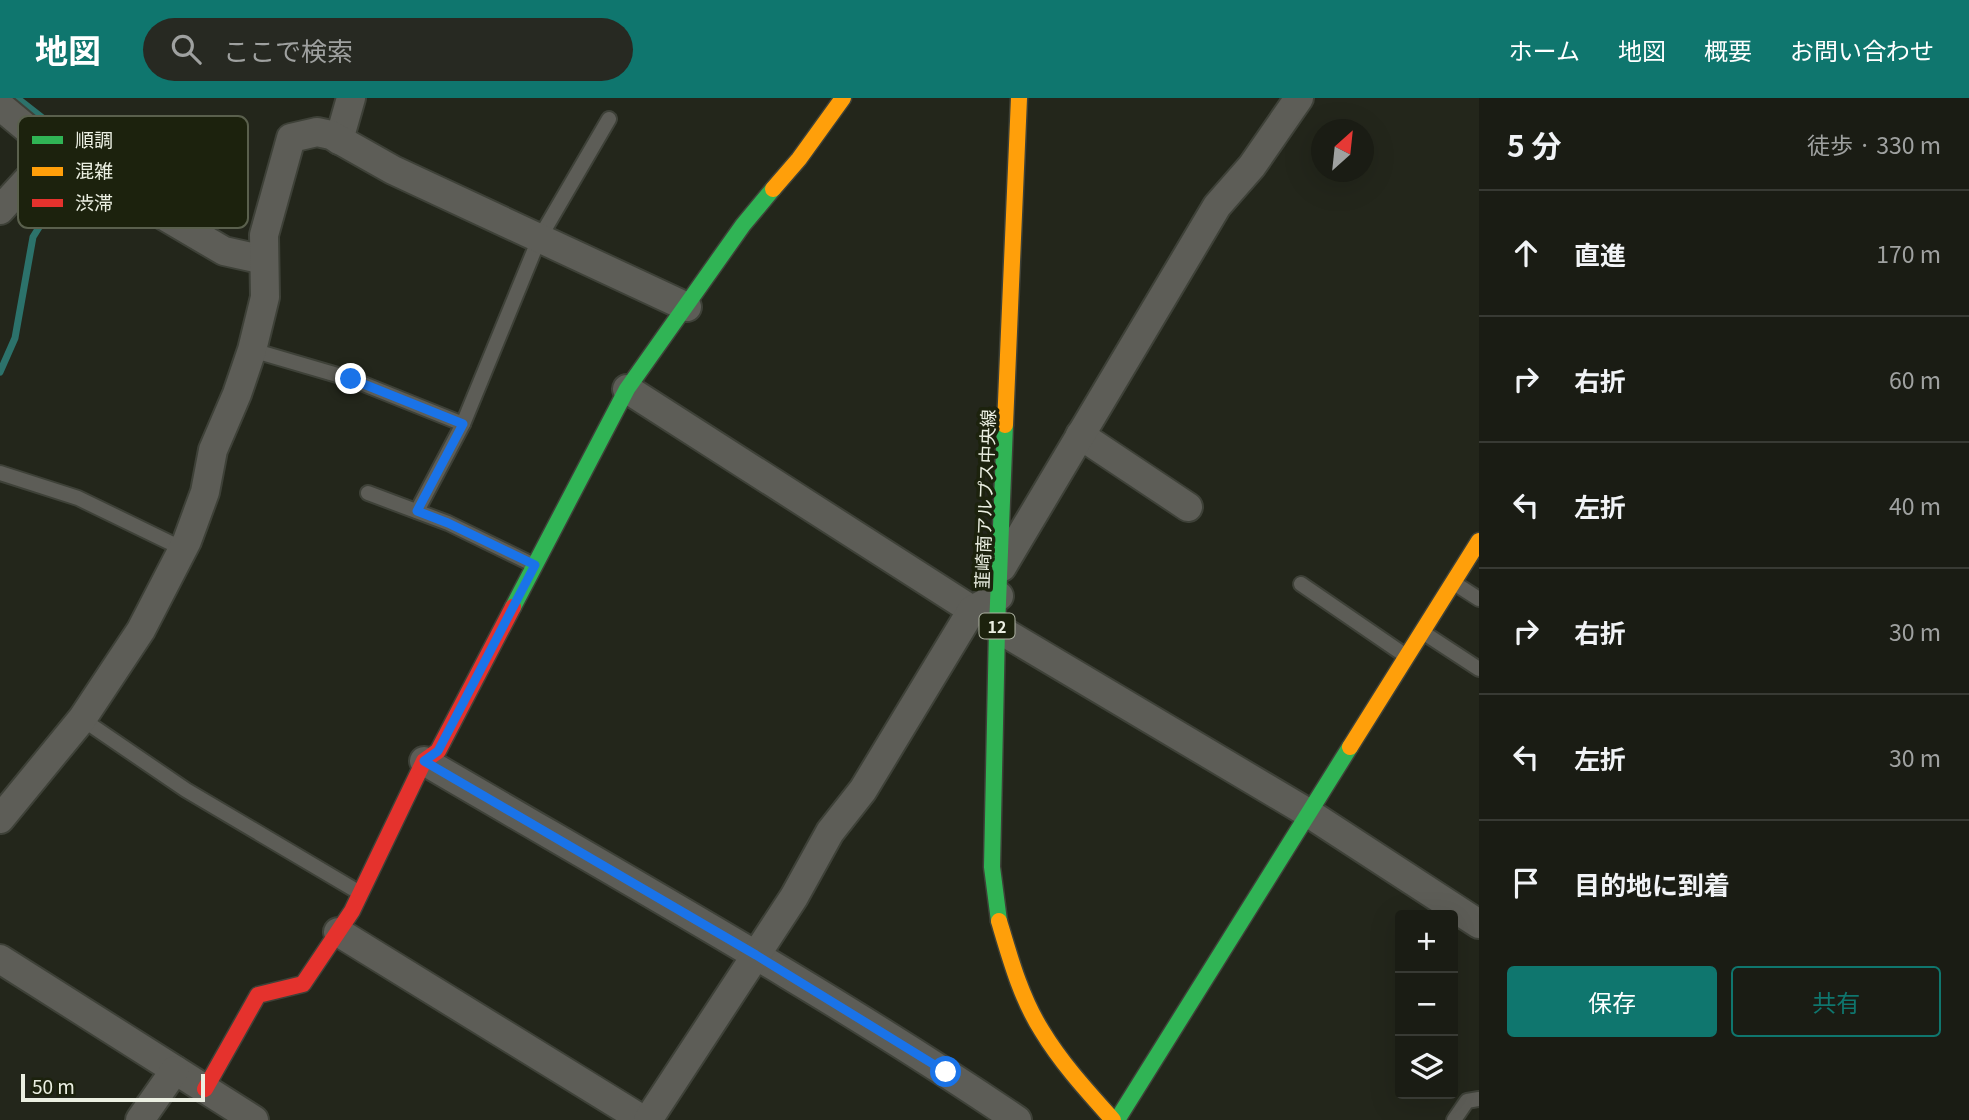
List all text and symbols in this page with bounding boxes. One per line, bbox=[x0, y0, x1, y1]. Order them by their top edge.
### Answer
search box bbox=[143, 18, 633, 81]
text: 地図 bbox=[35, 25, 101, 73]
icon: search bbox=[167, 30, 205, 68]
text: ここで検索 bbox=[223, 31, 353, 68]
text: ホーム bbox=[1509, 32, 1580, 67]
text: 地図 bbox=[1618, 32, 1666, 67]
text: 概要 bbox=[1704, 32, 1752, 67]
text: お問い合わせ bbox=[1790, 32, 1934, 67]
legend bbox=[18, 116, 248, 228]
north arrow bbox=[1311, 119, 1374, 182]
text: 5 分 bbox=[1507, 122, 1562, 166]
text: 順調 bbox=[75, 125, 113, 152]
text: 徒歩 · 330 m bbox=[1807, 127, 1941, 161]
text: 混雑 bbox=[75, 156, 113, 183]
text: 渋滞 bbox=[75, 188, 113, 215]
icon: ahead bbox=[1507, 234, 1545, 272]
text: 直進 bbox=[1574, 235, 1626, 272]
text: 170 m bbox=[1876, 236, 1941, 270]
icon: right bbox=[1507, 360, 1545, 398]
text: 右折 bbox=[1574, 361, 1626, 398]
text: 60 m bbox=[1889, 362, 1941, 396]
route end bbox=[335, 363, 366, 394]
street label: 韮崎南アルプス中央線 bbox=[968, 409, 1000, 589]
icon: left bbox=[1507, 486, 1545, 524]
text: 左折 bbox=[1574, 487, 1626, 524]
text: 40 m bbox=[1889, 488, 1941, 522]
icon: right bbox=[1507, 612, 1545, 650]
text: 右折 bbox=[1574, 613, 1626, 650]
road number: 12 bbox=[979, 614, 1014, 638]
text: 30 m bbox=[1889, 614, 1941, 648]
icon: left bbox=[1507, 738, 1545, 776]
text: 左折 bbox=[1574, 739, 1626, 776]
text: 30 m bbox=[1889, 740, 1941, 774]
icon: arrive bbox=[1507, 864, 1545, 902]
text: 目的地に到着 bbox=[1574, 865, 1730, 902]
map controls bbox=[1395, 910, 1458, 1099]
button: + bbox=[1395, 910, 1458, 973]
button: 保存 bbox=[1507, 966, 1717, 1037]
button: 共有 bbox=[1731, 966, 1941, 1037]
button: − bbox=[1395, 973, 1458, 1036]
button: layers bbox=[1395, 1036, 1458, 1099]
route start bbox=[930, 1056, 961, 1087]
scale bar bbox=[21, 1071, 205, 1103]
text: 50 m bbox=[32, 1072, 75, 1099]

